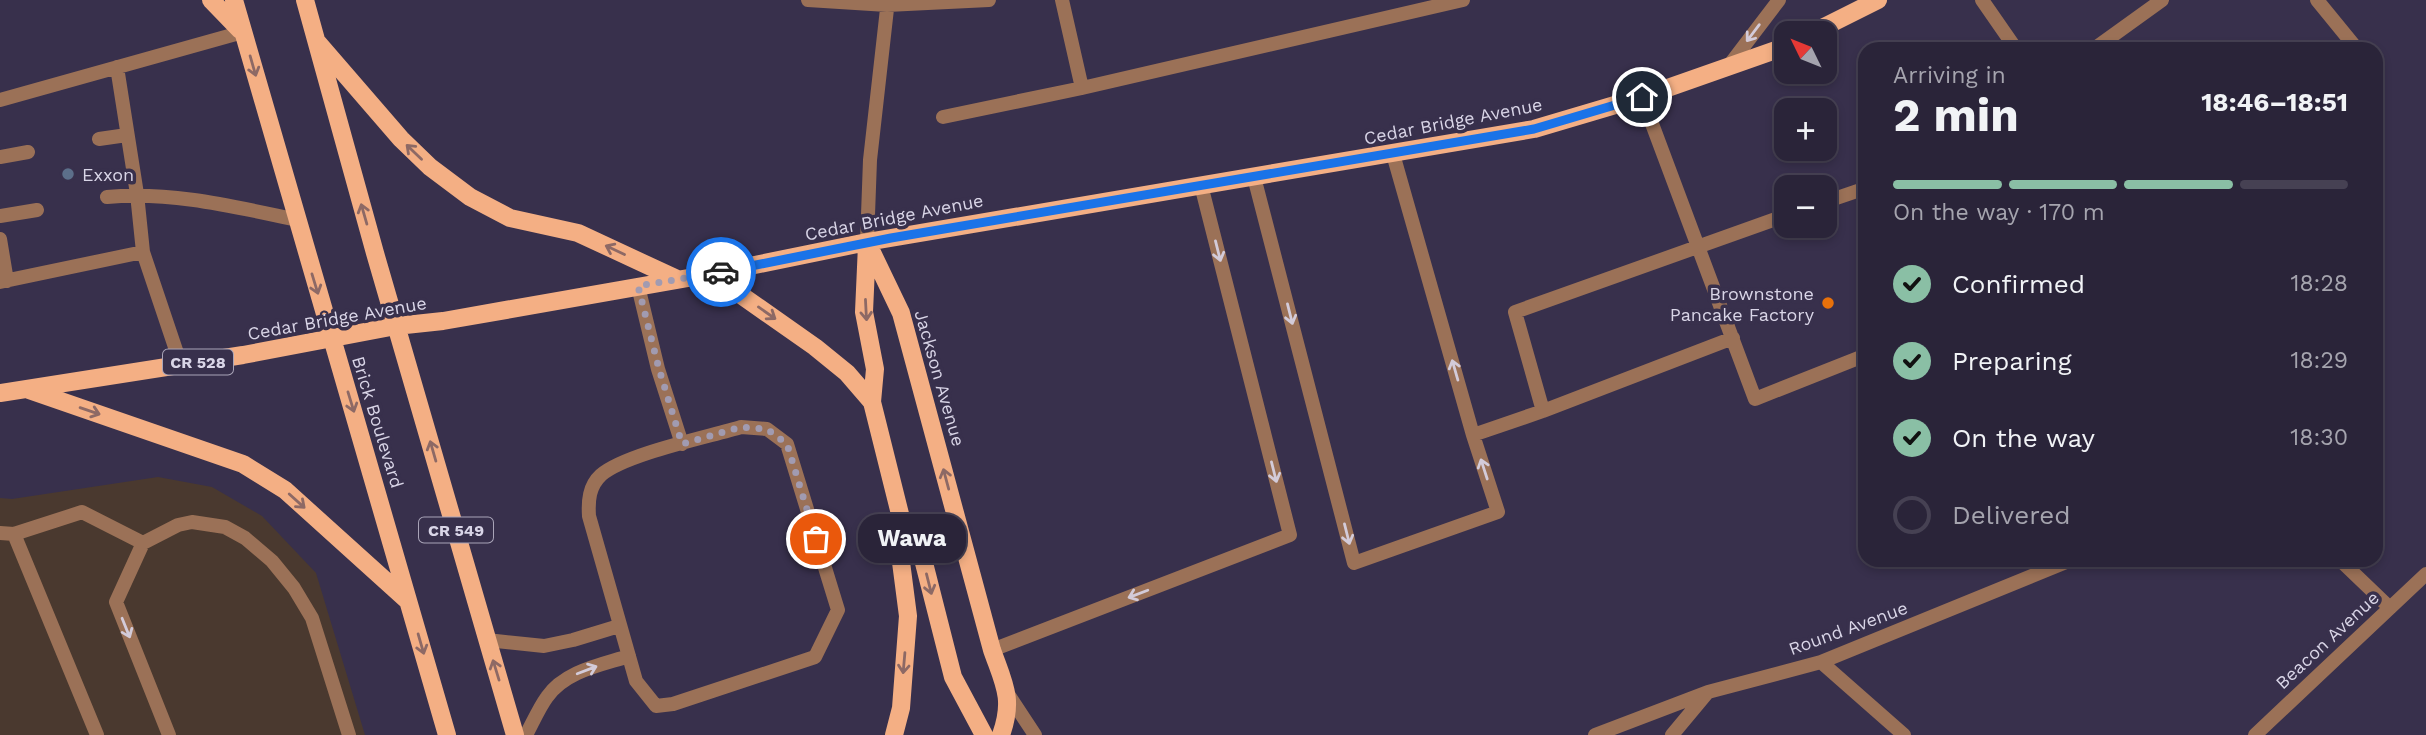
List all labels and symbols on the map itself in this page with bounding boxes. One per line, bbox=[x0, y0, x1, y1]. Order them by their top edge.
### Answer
north arrow bbox=[1774, 21, 1838, 84]
one-way arrow bbox=[1746, 24, 1761, 42]
one-way arrow bbox=[247, 54, 260, 76]
pin bbox=[1612, 67, 1672, 127]
street label: Cedar Bridge Avenue bbox=[1362, 93, 1544, 149]
one-way arrow bbox=[406, 143, 423, 160]
place label: Exxon bbox=[82, 164, 134, 185]
marker: Exxon bbox=[60, 166, 76, 182]
street label: Cedar Bridge Avenue bbox=[803, 189, 985, 245]
one-way arrow bbox=[356, 203, 369, 225]
courier bbox=[686, 237, 756, 307]
one-way arrow bbox=[1212, 240, 1225, 262]
one-way arrow bbox=[605, 243, 626, 257]
one-way arrow bbox=[310, 273, 323, 295]
place label: Brownstone Pancake Factory bbox=[1670, 283, 1815, 325]
street label: Cedar Bridge Avenue bbox=[246, 292, 428, 344]
marker: Brownstone Pancake Factory bbox=[1820, 295, 1836, 311]
one-way arrow bbox=[859, 298, 872, 321]
one-way arrow bbox=[1284, 302, 1297, 325]
one-way arrow bbox=[757, 306, 776, 321]
street label: Jackson Avenue bbox=[911, 308, 969, 448]
road number: CR 528 bbox=[163, 350, 233, 374]
street label: Brick Boulevard bbox=[348, 353, 408, 491]
one-way arrow bbox=[1447, 359, 1460, 381]
one-way arrow bbox=[346, 391, 358, 413]
one-way arrow bbox=[79, 406, 101, 418]
one-way arrow bbox=[426, 440, 439, 462]
one-way arrow bbox=[1477, 459, 1490, 481]
one-way arrow bbox=[1268, 460, 1281, 483]
one-way arrow bbox=[939, 468, 952, 491]
one-way arrow bbox=[288, 493, 306, 509]
pin bbox=[786, 509, 846, 569]
callout: Wawa bbox=[858, 514, 966, 564]
road number: CR 549 bbox=[419, 517, 493, 542]
one-way arrow bbox=[1341, 522, 1354, 545]
one-way arrow bbox=[923, 572, 936, 595]
street label: Beacon Avenue bbox=[2271, 587, 2383, 693]
one-way arrow bbox=[1128, 588, 1150, 601]
street label: Round Avenue bbox=[1786, 597, 1910, 659]
one-way arrow bbox=[121, 616, 134, 638]
one-way arrow bbox=[415, 633, 428, 655]
one-way arrow bbox=[898, 651, 911, 674]
one-way arrow bbox=[488, 659, 501, 681]
one-way arrow bbox=[575, 663, 597, 676]

